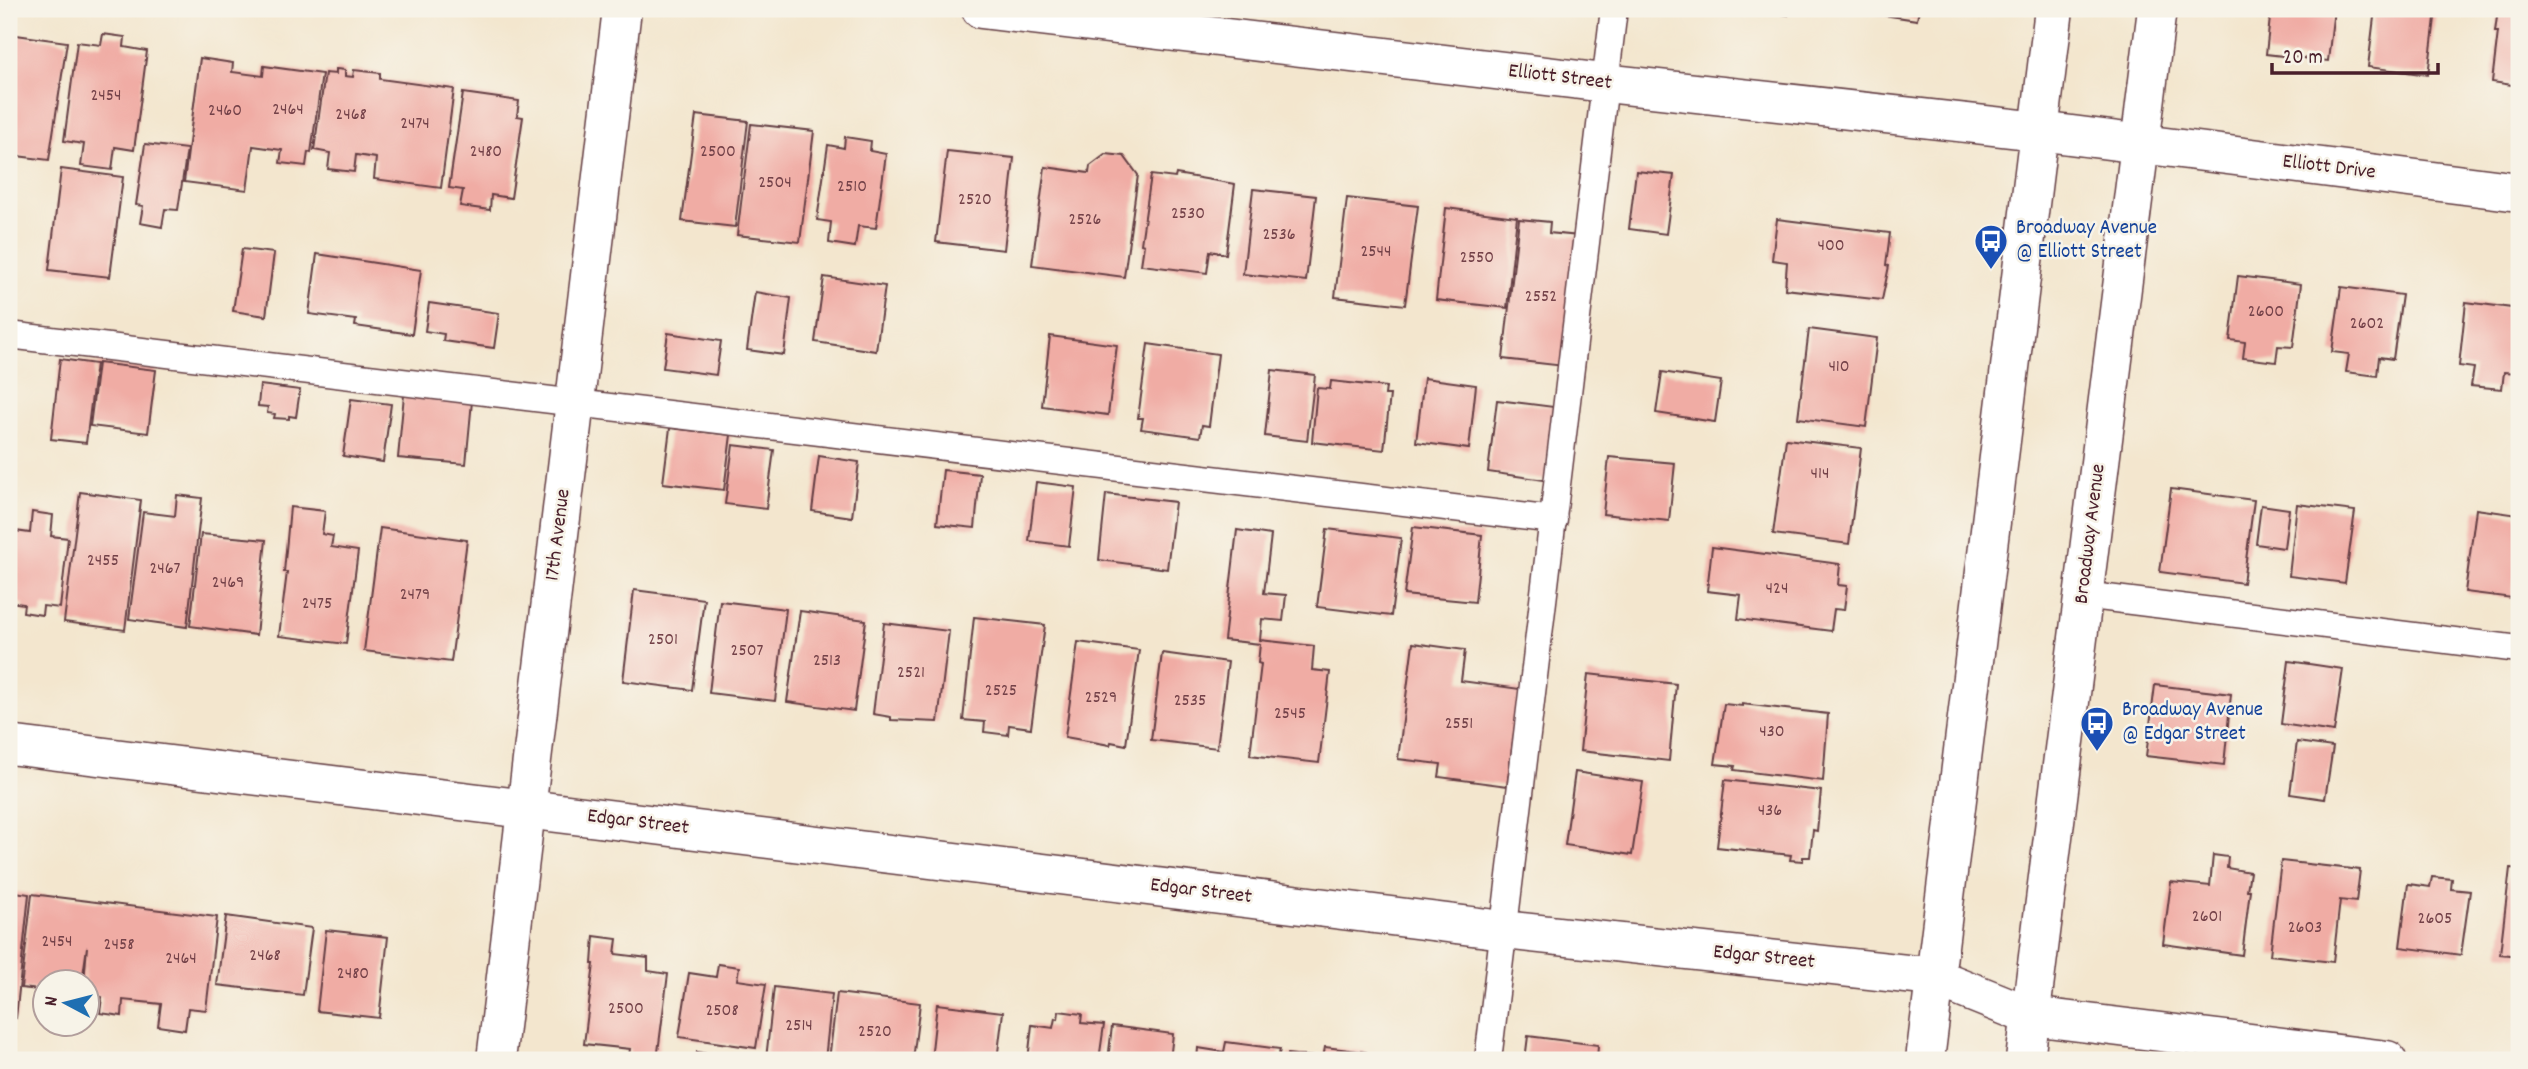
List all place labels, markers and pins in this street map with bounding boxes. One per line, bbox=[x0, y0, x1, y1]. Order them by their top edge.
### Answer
place label: Broadway Avenue @ Elliott Street bbox=[2016, 214, 2157, 268]
bus stop icon: Broadway Avenue @ Elliott Street bbox=[1972, 222, 2010, 271]
place label: Broadway Avenue @ Edgar Street bbox=[2122, 696, 2263, 750]
bus stop icon: Broadway Avenue @ Edgar Street bbox=[2078, 704, 2116, 753]

